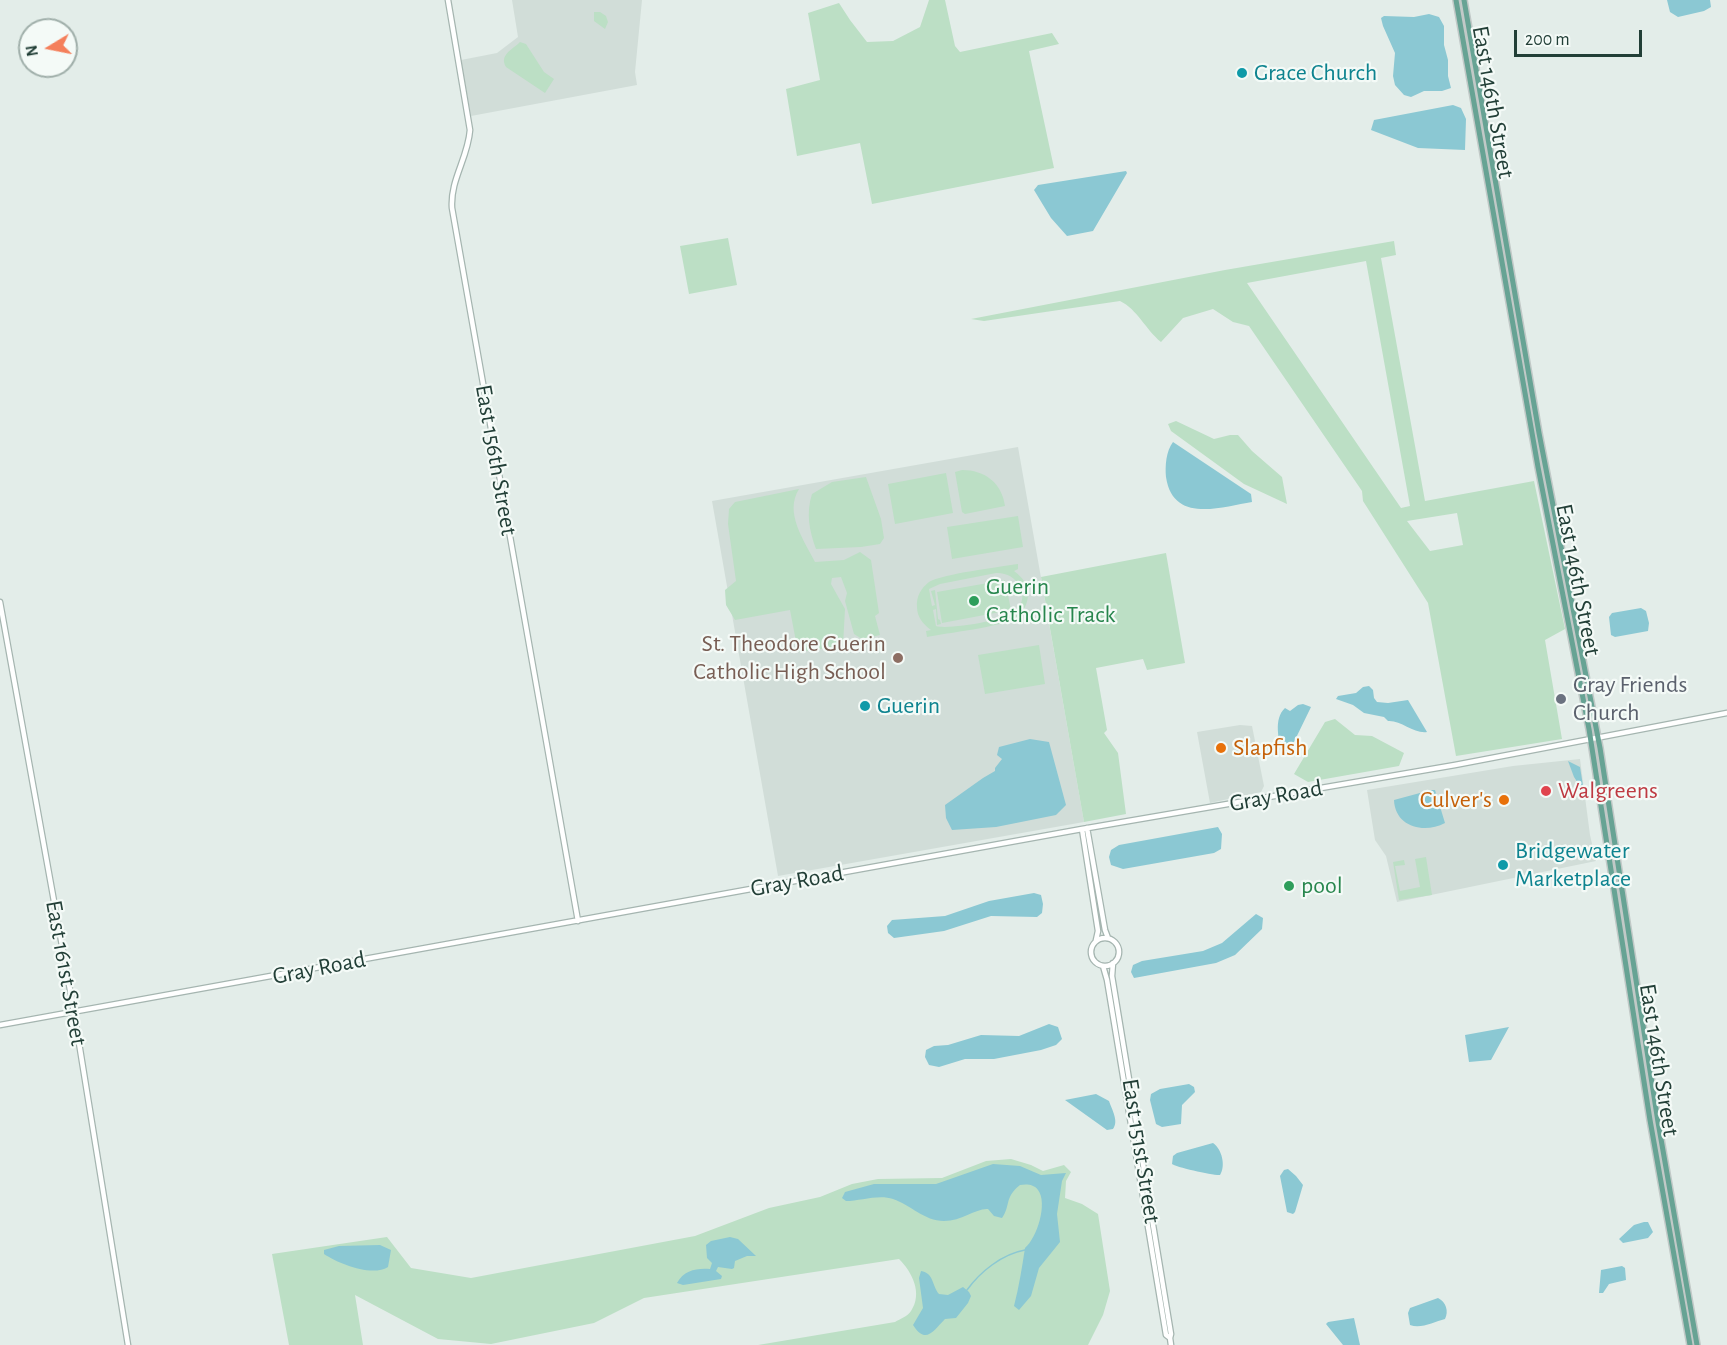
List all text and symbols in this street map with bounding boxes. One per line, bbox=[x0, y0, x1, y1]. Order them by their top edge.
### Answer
north arrow bbox=[18, 18, 78, 78]
scale bar bbox=[1517, 18, 1644, 56]
street label: East 146th Street bbox=[1465, 23, 1521, 181]
text: 200 m bbox=[1525, 31, 1570, 49]
text: N bbox=[23, 44, 41, 58]
place label: Grace Church bbox=[1254, 59, 1377, 87]
marker: Grace Church bbox=[1235, 66, 1249, 80]
street label: East 156th Street bbox=[469, 382, 523, 538]
street label: East 146th Street bbox=[1549, 501, 1607, 659]
place label: Guerin Catholic Track bbox=[986, 573, 1115, 629]
marker: Guerin Catholic Track bbox=[967, 594, 981, 608]
place label: St. Theodore Guerin Catholic High School bbox=[693, 630, 886, 686]
marker: St. Theodore Guerin Catholic High School bbox=[891, 651, 905, 665]
place label: Gray Friends Church bbox=[1573, 671, 1687, 727]
place label: Guerin bbox=[877, 692, 940, 720]
marker: Gray Friends Church bbox=[1554, 692, 1568, 706]
marker: Guerin bbox=[858, 699, 872, 713]
place label: Slapfish bbox=[1233, 734, 1308, 762]
marker: Slapfish bbox=[1214, 741, 1228, 755]
street label: Gray Road bbox=[1227, 774, 1325, 818]
place label: Walgreens bbox=[1558, 777, 1658, 805]
marker: Walgreens bbox=[1539, 784, 1553, 798]
place label: Culver's bbox=[1420, 786, 1492, 814]
marker: Culver's bbox=[1497, 793, 1511, 807]
place label: Bridgewater Marketplace bbox=[1515, 837, 1631, 893]
marker: Bridgewater Marketplace bbox=[1496, 858, 1510, 872]
street label: Gray Road bbox=[748, 859, 846, 903]
place label: pool bbox=[1301, 872, 1343, 900]
marker: pool bbox=[1282, 879, 1296, 893]
street label: East 161st Street bbox=[39, 898, 93, 1048]
street label: Gray Road bbox=[270, 945, 368, 991]
street label: East 146th Street bbox=[1633, 982, 1685, 1138]
street label: East 151st Street bbox=[1115, 1077, 1167, 1225]

